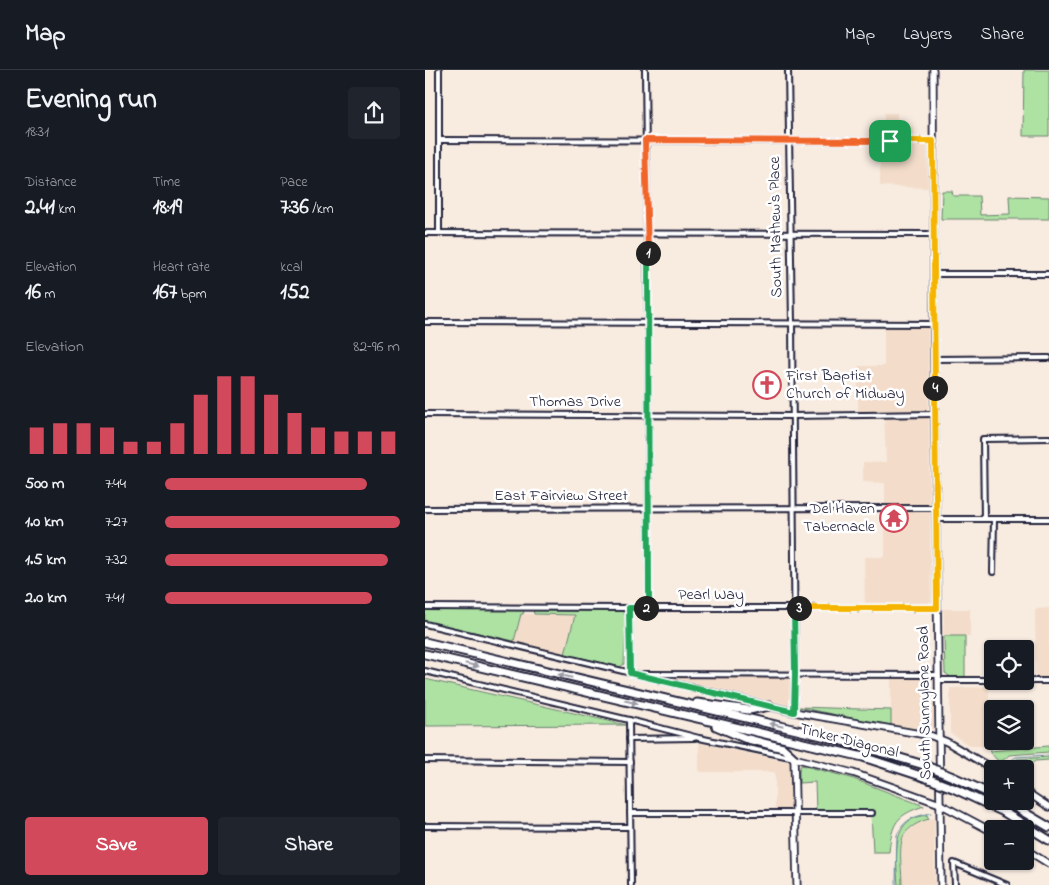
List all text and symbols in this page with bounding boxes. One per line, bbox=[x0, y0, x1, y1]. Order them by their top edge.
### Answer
text: Map bbox=[25, 17, 66, 52]
text: Map bbox=[845, 22, 875, 48]
text: Layers bbox=[903, 22, 953, 48]
text: Share bbox=[981, 22, 1024, 48]
text: Evening run bbox=[25, 80, 157, 121]
button: share bbox=[348, 87, 400, 139]
text: 18:31 bbox=[25, 120, 49, 144]
pin bbox=[869, 120, 911, 162]
icon: arrive bbox=[876, 127, 904, 155]
street label: South Mathew's Place bbox=[763, 155, 789, 298]
text: Distance bbox=[25, 172, 77, 193]
text: Time bbox=[153, 172, 180, 193]
text: Pace bbox=[280, 172, 308, 193]
text: 2.41 bbox=[25, 193, 55, 223]
text: 18:19 bbox=[153, 193, 182, 223]
text: 7:36 bbox=[280, 193, 309, 223]
text: km bbox=[55, 199, 76, 220]
text: /km bbox=[309, 199, 334, 220]
pin: 1 bbox=[635, 240, 661, 266]
text: 1 bbox=[646, 243, 651, 264]
text: Elevation bbox=[25, 257, 76, 278]
text: Heart rate bbox=[153, 257, 210, 278]
text: kcal bbox=[280, 257, 303, 278]
text: 16 bbox=[25, 278, 41, 308]
text: 167 bbox=[153, 278, 177, 308]
text: 152 bbox=[280, 278, 309, 308]
text: m bbox=[41, 284, 55, 305]
text: bpm bbox=[177, 284, 207, 305]
text: Elevation bbox=[25, 335, 84, 359]
text: 82–96 m bbox=[353, 335, 400, 359]
place label: First Baptist Church of Midway bbox=[785, 364, 905, 406]
church icon: First Baptist Church of Midway bbox=[752, 370, 782, 400]
pin: 4 bbox=[923, 376, 947, 400]
text: 4 bbox=[933, 378, 938, 399]
street label: Thomas Drive bbox=[529, 390, 622, 414]
text: 500 m bbox=[25, 472, 64, 496]
text: 7:44 bbox=[105, 472, 126, 496]
street label: East Fairview Street bbox=[494, 484, 628, 508]
place label: Del Haven Tabernacle bbox=[803, 497, 876, 539]
temple icon: Del Haven Tabernacle bbox=[879, 503, 909, 533]
text: 1.0 km bbox=[25, 510, 64, 534]
text: 7:27 bbox=[105, 510, 128, 534]
text: 1.5 km bbox=[25, 548, 66, 572]
text: 7:32 bbox=[105, 548, 128, 572]
street label: Pearl Way bbox=[678, 583, 744, 607]
text: 2.0 km bbox=[25, 586, 67, 610]
text: 7:41 bbox=[105, 586, 125, 610]
pin: 2 bbox=[633, 596, 659, 620]
pin: 3 bbox=[787, 596, 811, 620]
text: 2 bbox=[643, 598, 650, 619]
text: 3 bbox=[797, 598, 802, 619]
street label: South Sunnylane Road bbox=[912, 626, 938, 780]
map controls bbox=[984, 640, 1034, 870]
button: locate bbox=[984, 640, 1034, 690]
one-way arrow bbox=[465, 661, 480, 669]
one-way arrow bbox=[558, 672, 573, 680]
one-way arrow bbox=[623, 698, 638, 706]
button: layers bbox=[984, 700, 1034, 750]
street label: Tinker Diagonal bbox=[797, 717, 901, 765]
one-way arrow bbox=[769, 721, 784, 729]
button: + bbox=[984, 760, 1034, 810]
button: Save bbox=[25, 817, 208, 875]
button: Share bbox=[218, 817, 400, 875]
button: − bbox=[984, 820, 1034, 870]

